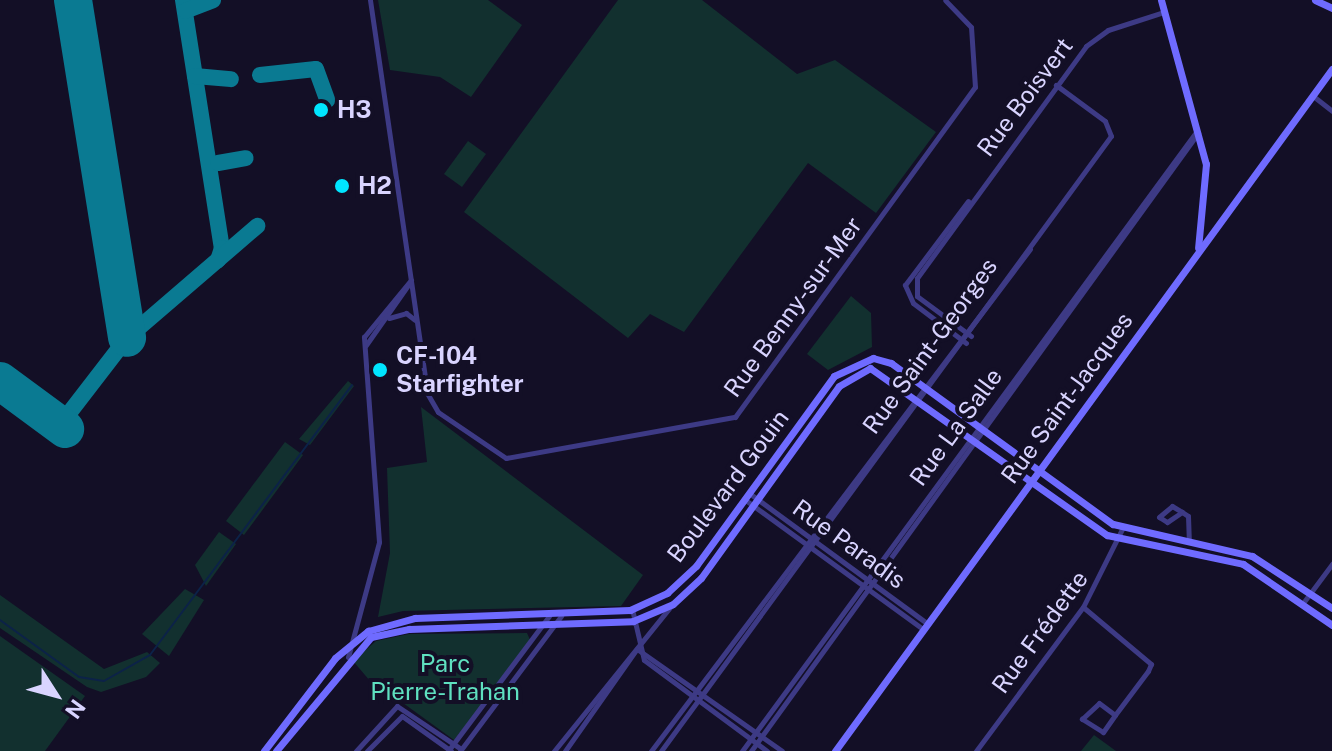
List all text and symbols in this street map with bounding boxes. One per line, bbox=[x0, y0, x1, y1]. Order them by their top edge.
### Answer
street label: Rue Boisvert bbox=[971, 32, 1079, 162]
place label: H3 bbox=[337, 96, 371, 124]
marker: H3 bbox=[312, 101, 330, 119]
place label: H2 bbox=[358, 172, 392, 200]
marker: H2 bbox=[333, 177, 351, 195]
street label: Rue Benny-sur-Mer bbox=[718, 211, 868, 403]
street label: Rue Saint-Georges bbox=[857, 253, 1003, 439]
street label: Rue Saint-Jacques bbox=[995, 307, 1139, 489]
place label: CF-104 Starfighter bbox=[396, 342, 524, 398]
marker: CF-104 Starfighter bbox=[371, 361, 389, 379]
street label: Rue La Salle bbox=[904, 363, 1008, 491]
street label: Boulevard Gouin bbox=[661, 404, 795, 568]
street label: Rue Paradis bbox=[787, 493, 911, 595]
street label: Rue Frédette bbox=[986, 565, 1094, 699]
park label: Parc Pierre-Trahan bbox=[370, 650, 520, 706]
north arrow bbox=[16, 655, 96, 735]
text: N bbox=[60, 695, 91, 724]

